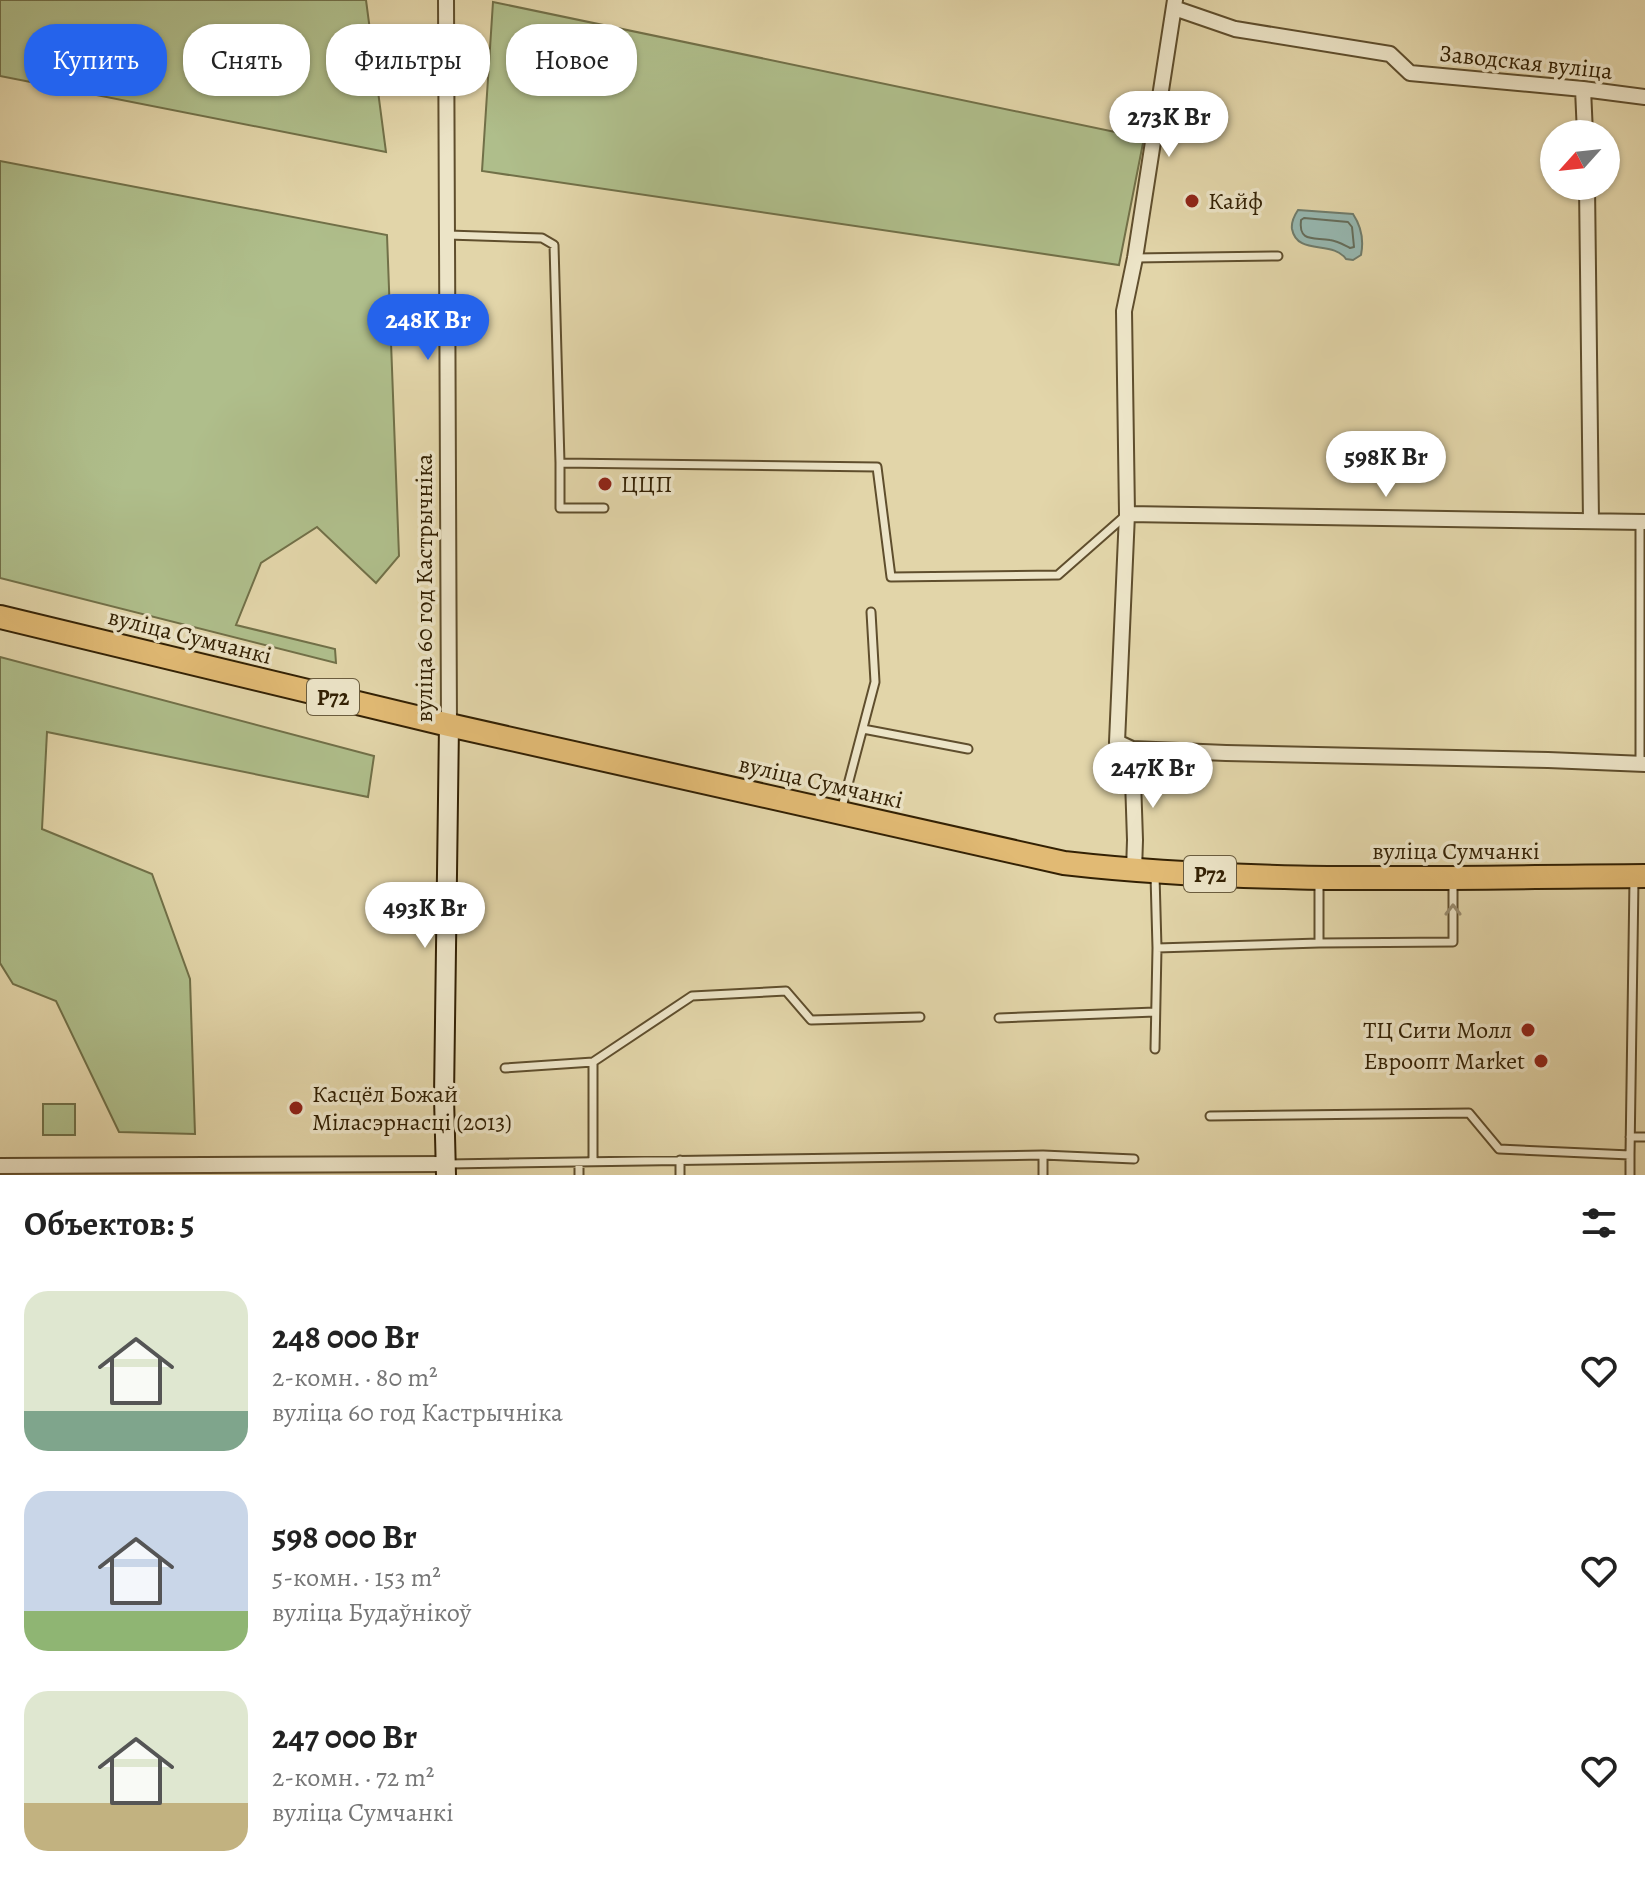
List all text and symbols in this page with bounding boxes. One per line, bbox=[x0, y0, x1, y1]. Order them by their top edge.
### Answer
chip: Купить bbox=[24, 24, 167, 96]
chip: Снять bbox=[183, 24, 310, 96]
chip: Фильтры bbox=[326, 24, 490, 96]
chip: Новое bbox=[506, 24, 637, 96]
street label: Заводская вуліца bbox=[1438, 37, 1614, 87]
pin: 273K Br bbox=[1095, 91, 1243, 159]
text: 273K Br bbox=[1127, 99, 1211, 134]
north arrow bbox=[1540, 120, 1620, 200]
map controls bbox=[1540, 120, 1620, 200]
place label: Кайф bbox=[1208, 185, 1263, 217]
marker: Кайф bbox=[1183, 192, 1201, 210]
pin: 248K Br bbox=[354, 294, 502, 362]
text: 248K Br bbox=[385, 302, 471, 337]
pin: 598K Br bbox=[1312, 431, 1460, 499]
text: 598K Br bbox=[1344, 439, 1428, 474]
street label: вуліца 60 год Кастрычніка bbox=[408, 454, 440, 722]
place label: ЦЦП bbox=[621, 468, 672, 500]
marker: ЦЦП bbox=[596, 475, 614, 493]
street label: вуліца Сумчанкі bbox=[105, 600, 275, 672]
road number: Р72 bbox=[307, 679, 359, 715]
pin: 247K Br bbox=[1079, 742, 1227, 810]
street label: вуліца Сумчанкі bbox=[736, 748, 906, 816]
text: 247K Br bbox=[1111, 750, 1195, 785]
street label: вуліца Сумчанкі bbox=[1372, 835, 1540, 867]
road number: Р72 bbox=[1184, 856, 1236, 892]
pin: 493K Br bbox=[351, 882, 499, 950]
text: 493K Br bbox=[383, 890, 467, 925]
one-way arrow bbox=[1444, 903, 1462, 916]
place label: ТЦ Сити Молл bbox=[1363, 1014, 1512, 1046]
marker: ТЦ Сити Молл bbox=[1519, 1021, 1537, 1039]
place label: Евроопт Market bbox=[1364, 1045, 1525, 1077]
marker: Евроопт Market bbox=[1532, 1052, 1550, 1070]
place label: Касцёл Божай Міласэрнасці (2013) bbox=[312, 1078, 512, 1138]
marker: Касцёл Божай Міласэрнасці (2013) bbox=[287, 1099, 305, 1117]
text: Объектов: 5 bbox=[24, 1200, 195, 1247]
icon: filters bbox=[1577, 1201, 1621, 1245]
text: 248 000 Br bbox=[272, 1313, 419, 1360]
icon: home bbox=[88, 1323, 184, 1419]
icon: heart bbox=[1577, 1349, 1621, 1393]
text: 2-комн. · 80 m² bbox=[272, 1360, 438, 1395]
text: вуліца 60 год Кастрычніка bbox=[272, 1395, 563, 1430]
text: 598 000 Br bbox=[272, 1513, 417, 1560]
icon: home bbox=[88, 1523, 184, 1619]
icon: heart bbox=[1577, 1549, 1621, 1593]
text: 5-комн. · 153 m² bbox=[272, 1560, 441, 1595]
text: вуліца Будаўнікоў bbox=[272, 1595, 471, 1630]
text: 247 000 Br bbox=[272, 1713, 417, 1760]
icon: home bbox=[88, 1723, 184, 1819]
icon: heart bbox=[1577, 1749, 1621, 1793]
text: 2-комн. · 72 m² bbox=[272, 1760, 434, 1795]
text: вуліца Сумчанкі bbox=[272, 1795, 454, 1830]

